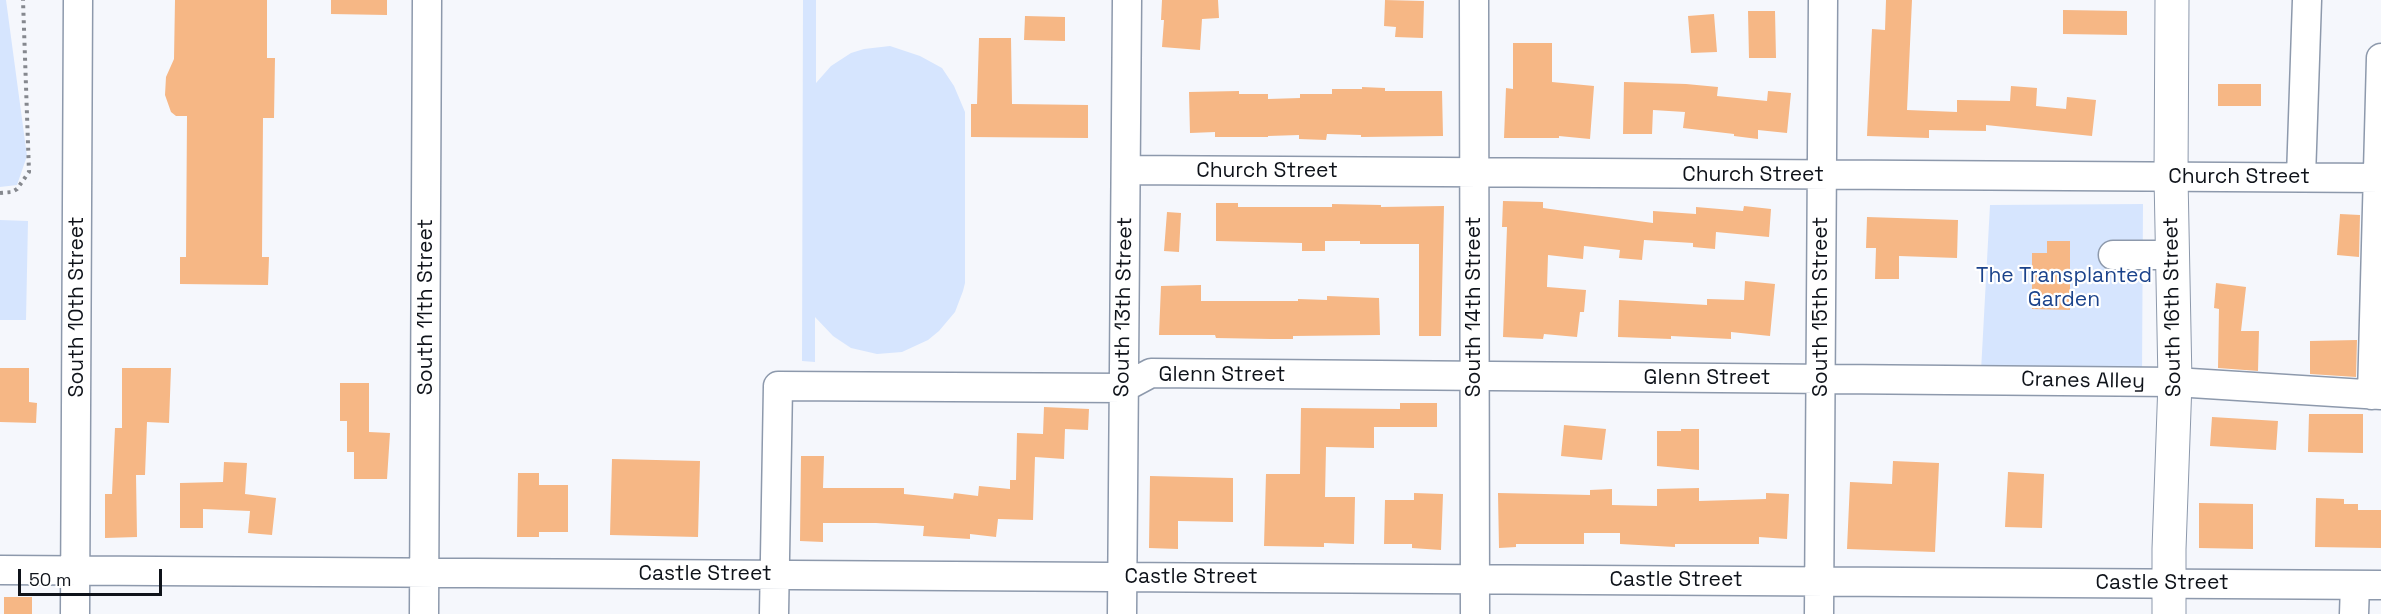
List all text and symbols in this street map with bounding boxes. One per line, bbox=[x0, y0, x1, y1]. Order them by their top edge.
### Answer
street label: Church Street bbox=[1196, 158, 1338, 184]
street label: Church Street bbox=[1682, 162, 1824, 188]
street label: Church Street bbox=[2168, 164, 2310, 190]
street label: South 10th Street bbox=[64, 217, 90, 397]
street label: South 13th Street bbox=[1110, 217, 1138, 397]
street label: South 14th Street bbox=[1461, 217, 1487, 397]
street label: South 15th Street bbox=[1808, 217, 1834, 397]
street label: South 16th Street bbox=[2159, 217, 2187, 397]
street label: South 11th Street bbox=[413, 219, 439, 395]
park label: The Transplanted Garden bbox=[1976, 263, 2152, 313]
street label: Glenn Street bbox=[1159, 362, 1285, 388]
street label: Glenn Street bbox=[1644, 365, 1770, 391]
street label: Cranes Alley bbox=[2021, 367, 2145, 395]
scale bar bbox=[21, 557, 165, 595]
street label: Castle Street bbox=[638, 561, 772, 587]
street label: Castle Street bbox=[1124, 564, 1258, 590]
street label: Castle Street bbox=[1609, 567, 1743, 593]
text: 50 m bbox=[29, 568, 71, 591]
street label: Castle Street bbox=[2095, 570, 2229, 596]

